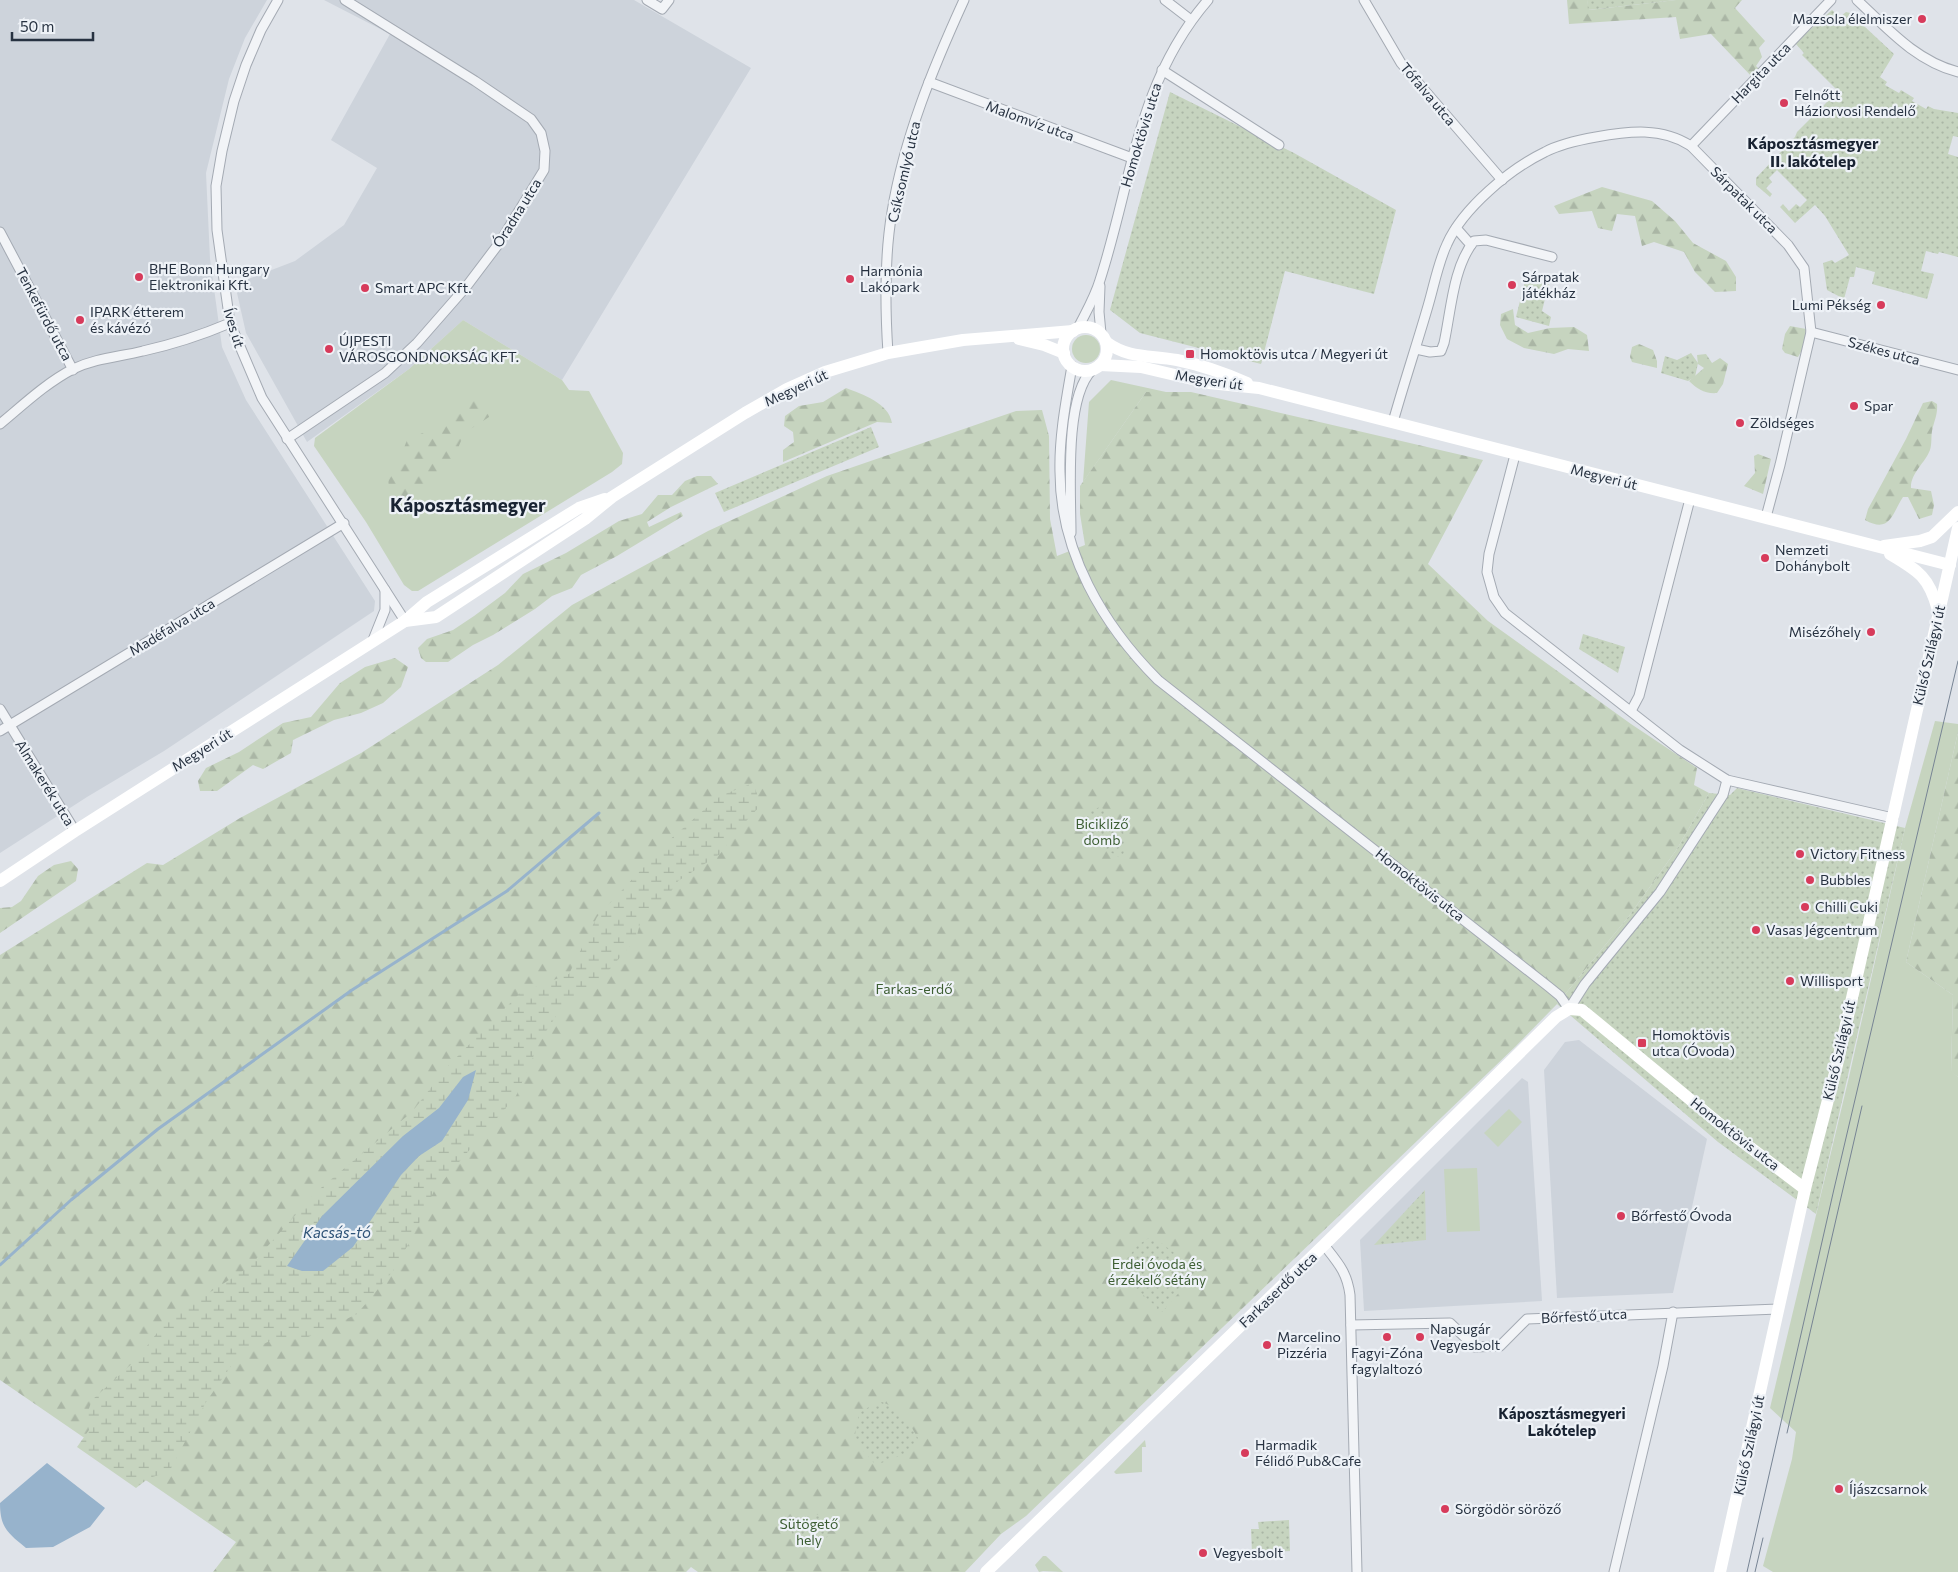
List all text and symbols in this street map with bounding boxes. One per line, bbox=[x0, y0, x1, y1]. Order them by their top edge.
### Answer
scale bar bbox=[12, 10, 94, 42]
place label: Mazsola élelmiszer bbox=[1792, 10, 1912, 27]
marker: Mazsola élelmiszer bbox=[1916, 13, 1928, 25]
text: 50 m bbox=[20, 17, 54, 35]
street label: Hargita utca bbox=[1727, 39, 1794, 107]
street label: Tófalva utca bbox=[1397, 59, 1460, 129]
street label: Homoktövis utca bbox=[1117, 81, 1164, 189]
place label: Felnőtt Háziorvosi Rendelő bbox=[1794, 86, 1916, 119]
street label: Malomvíz utca bbox=[984, 97, 1077, 144]
marker: Felnőtt Háziorvosi Rendelő bbox=[1778, 97, 1790, 109]
street label: Csíksomlyó utca bbox=[884, 120, 923, 224]
district label: Káposztásmegyer II. lakótelep bbox=[1747, 133, 1879, 170]
street label: Sárpatak utca bbox=[1707, 163, 1781, 237]
street label: Óradna utca bbox=[489, 175, 544, 250]
place label: BHE Bonn Hungary Elektronikai Kft. bbox=[149, 260, 270, 293]
place label: Harmónia Lakópark bbox=[860, 262, 923, 295]
street label: Tenkefürdő utca bbox=[13, 264, 76, 363]
place label: Sárpatak játékház bbox=[1522, 268, 1580, 301]
marker: BHE Bonn Hungary Elektronikai Kft. bbox=[133, 271, 145, 283]
marker: Harmónia Lakópark bbox=[844, 273, 856, 285]
place label: Smart APC Kft. bbox=[375, 279, 471, 296]
marker: Sárpatak játékház bbox=[1506, 279, 1518, 291]
marker: Smart APC Kft. bbox=[359, 282, 371, 294]
place label: Lumi Pékség bbox=[1792, 296, 1871, 313]
marker: Lumi Pékség bbox=[1875, 299, 1887, 311]
place label: IPARK étterem és kávézó bbox=[90, 303, 184, 336]
street label: Íves út bbox=[220, 306, 249, 350]
marker: IPARK étterem és kávézó bbox=[74, 314, 86, 326]
place label: ÚJPESTI VÁROSGONDNOKSÁG KFT. bbox=[339, 332, 519, 365]
street label: Székes utca bbox=[1846, 333, 1922, 368]
marker: ÚJPESTI VÁROSGONDNOKSÁG KFT. bbox=[323, 343, 335, 355]
place label: Homoktövis utca / Megyeri út bbox=[1200, 345, 1388, 362]
marker: Homoktövis utca / Megyeri út bbox=[1184, 348, 1196, 360]
street label: Megyeri út bbox=[761, 365, 830, 410]
street label: Megyeri út bbox=[1174, 366, 1244, 393]
place label: Spar bbox=[1864, 397, 1894, 414]
marker: Spar bbox=[1848, 400, 1860, 412]
place label: Zöldséges bbox=[1750, 414, 1814, 431]
marker: Zöldséges bbox=[1734, 417, 1746, 429]
street label: Megyeri út bbox=[1569, 460, 1639, 493]
district label: Káposztásmegyer bbox=[390, 493, 546, 516]
place label: Nemzeti Dohánybolt bbox=[1775, 541, 1850, 574]
marker: Nemzeti Dohánybolt bbox=[1759, 552, 1771, 564]
street label: Madéfalva utca bbox=[126, 594, 218, 659]
street label: Külső Szilágyi út bbox=[1909, 603, 1948, 707]
place label: Misézőhely bbox=[1789, 623, 1861, 640]
marker: Misézőhely bbox=[1865, 626, 1877, 638]
street label: Megyeri út bbox=[168, 724, 235, 775]
street label: Almakerék utca bbox=[12, 737, 79, 829]
park label: Bicikliző domb bbox=[1075, 815, 1129, 848]
street label: Homoktövis utca bbox=[1372, 845, 1468, 925]
place label: Victory Fitness bbox=[1810, 845, 1905, 862]
marker: Victory Fitness bbox=[1794, 848, 1806, 860]
place label: Bubbles bbox=[1820, 871, 1871, 888]
marker: Bubbles bbox=[1804, 874, 1816, 886]
place label: Chilli Cuki bbox=[1815, 898, 1878, 915]
marker: Chilli Cuki bbox=[1799, 901, 1811, 913]
place label: Vasas Jégcentrum bbox=[1766, 921, 1878, 938]
marker: Vasas Jégcentrum bbox=[1750, 924, 1762, 936]
place label: Willisport bbox=[1800, 972, 1863, 989]
marker: Willisport bbox=[1784, 975, 1796, 987]
park label: Farkas-erdő bbox=[875, 980, 953, 997]
street label: Külső Szilágyi út bbox=[1819, 998, 1858, 1102]
place label: Homoktövis utca (Óvoda) bbox=[1652, 1026, 1735, 1059]
marker: Homoktövis utca (Óvoda) bbox=[1636, 1037, 1648, 1049]
street label: Homoktövis utca bbox=[1687, 1094, 1783, 1174]
place label: Bőrfestő Óvoda bbox=[1631, 1207, 1732, 1224]
marker: Bőrfestő Óvoda bbox=[1615, 1210, 1627, 1222]
water label: Kacsás-tó bbox=[303, 1223, 371, 1241]
street label: Farkaserdő utca bbox=[1235, 1248, 1320, 1331]
park label: Erdei óvoda és érzékelő sétány bbox=[1108, 1255, 1206, 1288]
street label: Bőrfestő utca bbox=[1540, 1305, 1628, 1326]
place label: Napsugár Vegyesbolt bbox=[1430, 1320, 1501, 1353]
place label: Marcelino Pizzéria bbox=[1277, 1328, 1341, 1361]
marker: Fagyi-Zóna fagylaltozó bbox=[1381, 1331, 1393, 1343]
marker: Napsugár Vegyesbolt bbox=[1414, 1331, 1426, 1343]
marker: Marcelino Pizzéria bbox=[1261, 1339, 1273, 1351]
place label: Fagyi-Zóna fagylaltozó bbox=[1351, 1344, 1423, 1377]
street label: Külső Szilágyi út bbox=[1730, 1393, 1768, 1497]
district label: Káposztásmegyeri Lakótelep bbox=[1498, 1404, 1626, 1439]
place label: Harmadik Félidő Pub&Cafe bbox=[1255, 1436, 1361, 1469]
marker: Harmadik Félidő Pub&Cafe bbox=[1239, 1447, 1251, 1459]
place label: Íjászcsarnok bbox=[1849, 1480, 1928, 1497]
marker: Íjászcsarnok bbox=[1833, 1483, 1845, 1495]
place label: Sörgödör söröző bbox=[1455, 1500, 1561, 1517]
marker: Sörgödör söröző bbox=[1439, 1503, 1451, 1515]
park label: Sütögető hely bbox=[780, 1515, 838, 1548]
place label: Vegyesbolt bbox=[1213, 1544, 1284, 1561]
marker: Vegyesbolt bbox=[1197, 1547, 1209, 1559]

